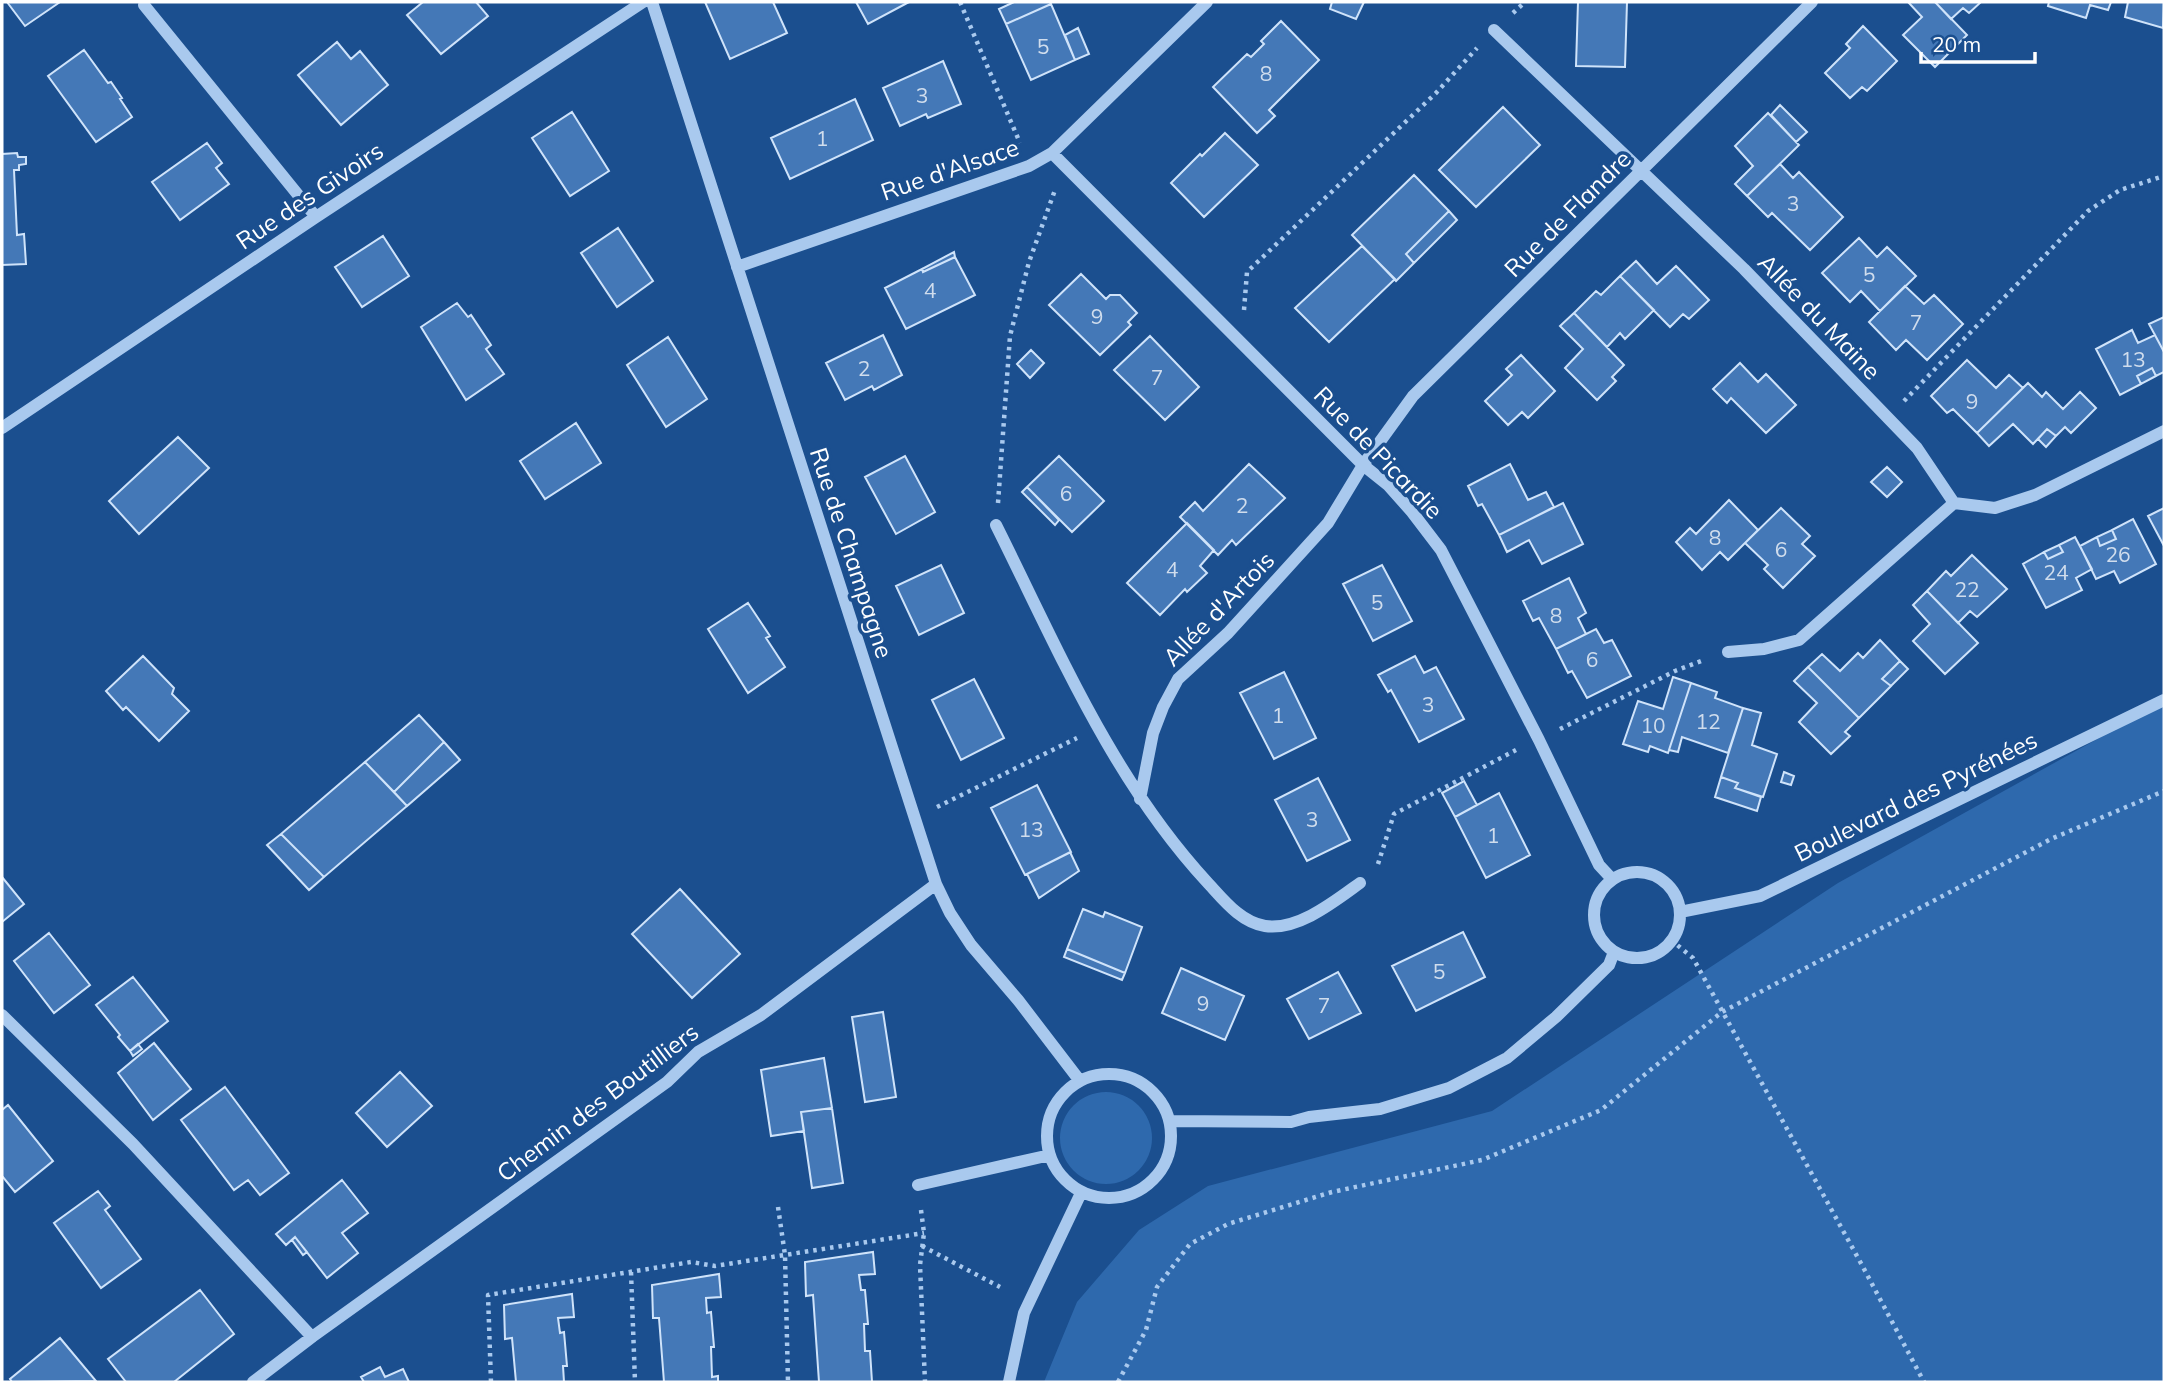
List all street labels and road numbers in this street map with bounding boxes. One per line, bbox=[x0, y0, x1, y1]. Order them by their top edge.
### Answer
street label: Rue d'Alsace bbox=[877, 131, 1023, 207]
street label: Rue des Givoirs bbox=[230, 135, 389, 255]
street label: Rue de Flandre bbox=[1498, 144, 1637, 283]
street label: Allée du Maine bbox=[1752, 247, 1887, 386]
street label: Rue de Picardie bbox=[1308, 380, 1450, 525]
street label: Rue de Champagne bbox=[804, 444, 900, 662]
street label: Allée d'Artois bbox=[1156, 545, 1280, 672]
street label: Boulevard des Pyrénées bbox=[1789, 724, 2042, 868]
street label: Chemin des Boutilliers bbox=[491, 1017, 704, 1188]

